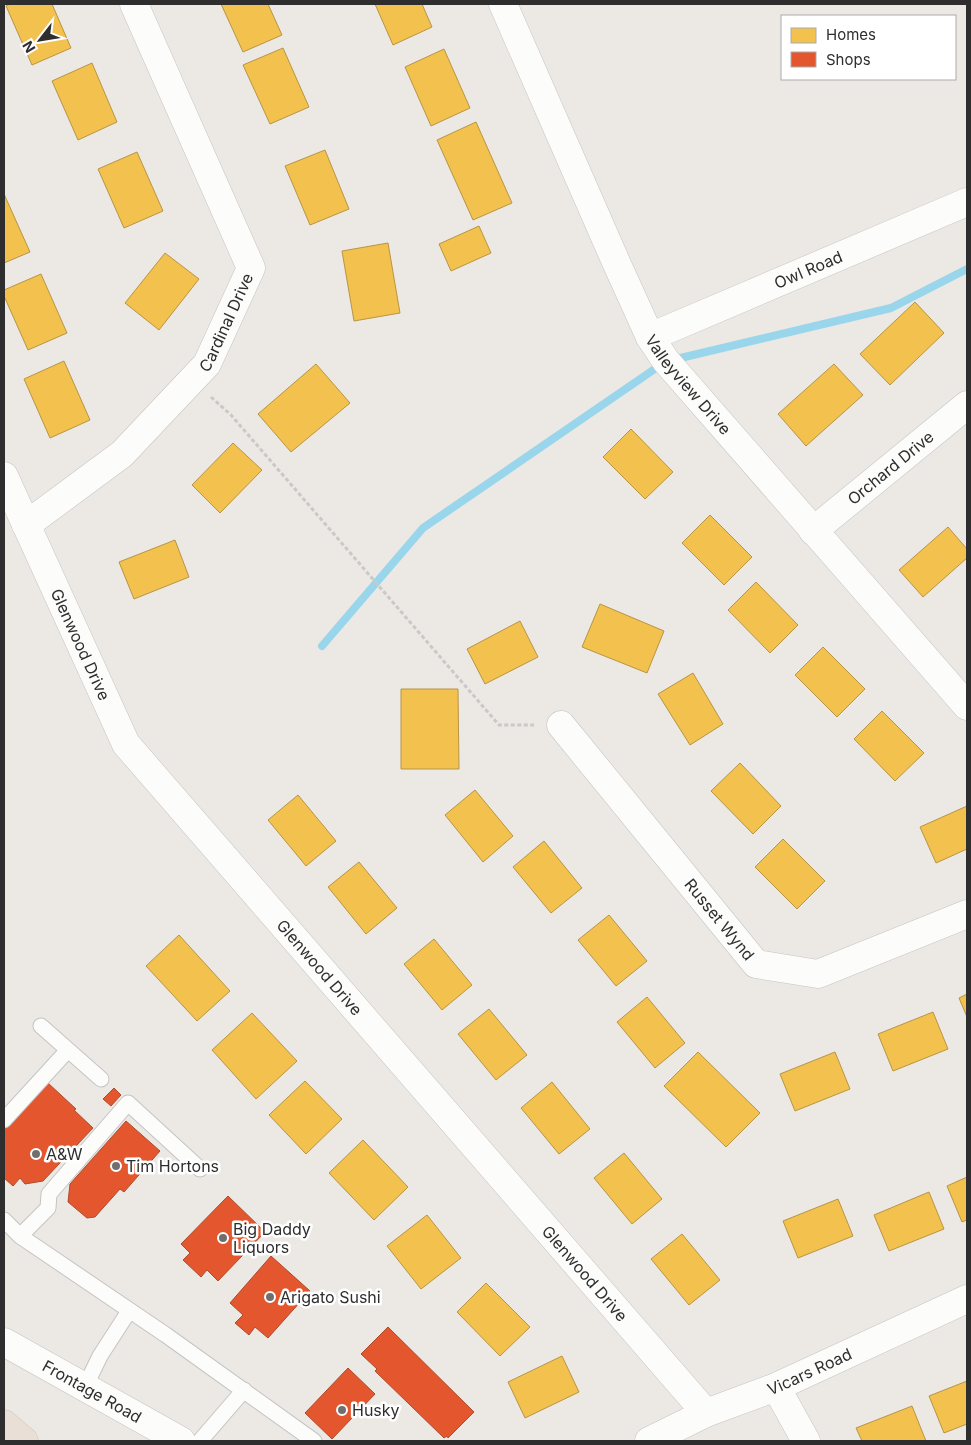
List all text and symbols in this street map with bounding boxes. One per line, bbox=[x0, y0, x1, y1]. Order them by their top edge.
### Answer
north arrow bbox=[15, 15, 65, 65]
legend bbox=[781, 15, 956, 80]
text: Homes bbox=[826, 25, 876, 44]
text: N bbox=[18, 38, 38, 56]
text: Shops bbox=[826, 50, 871, 69]
street label: Owl Road bbox=[771, 246, 845, 293]
street label: Cardinal Drive bbox=[195, 270, 257, 376]
street label: Valleyview Drive bbox=[641, 331, 736, 439]
street label: Orchard Drive bbox=[843, 427, 938, 509]
street label: Glenwood Drive bbox=[47, 585, 115, 703]
street label: Russet Wynd bbox=[680, 875, 759, 964]
street label: Glenwood Drive bbox=[273, 915, 367, 1019]
place label: A&W bbox=[46, 1144, 83, 1164]
marker: A&W bbox=[30, 1148, 42, 1160]
place label: Tim Hortons bbox=[126, 1156, 219, 1176]
marker: Tim Hortons bbox=[110, 1160, 122, 1172]
place label: Big Daddy Liquors bbox=[233, 1219, 311, 1257]
street label: Glenwood Drive bbox=[538, 1221, 632, 1325]
marker: Big Daddy Liquors bbox=[217, 1232, 229, 1244]
place label: Arigato Sushi bbox=[280, 1287, 381, 1307]
marker: Arigato Sushi bbox=[264, 1291, 276, 1303]
street label: Vicars Road bbox=[764, 1344, 855, 1399]
street label: Frontage Road bbox=[39, 1356, 145, 1427]
place label: Husky bbox=[352, 1400, 400, 1420]
marker: Husky bbox=[336, 1404, 348, 1416]

